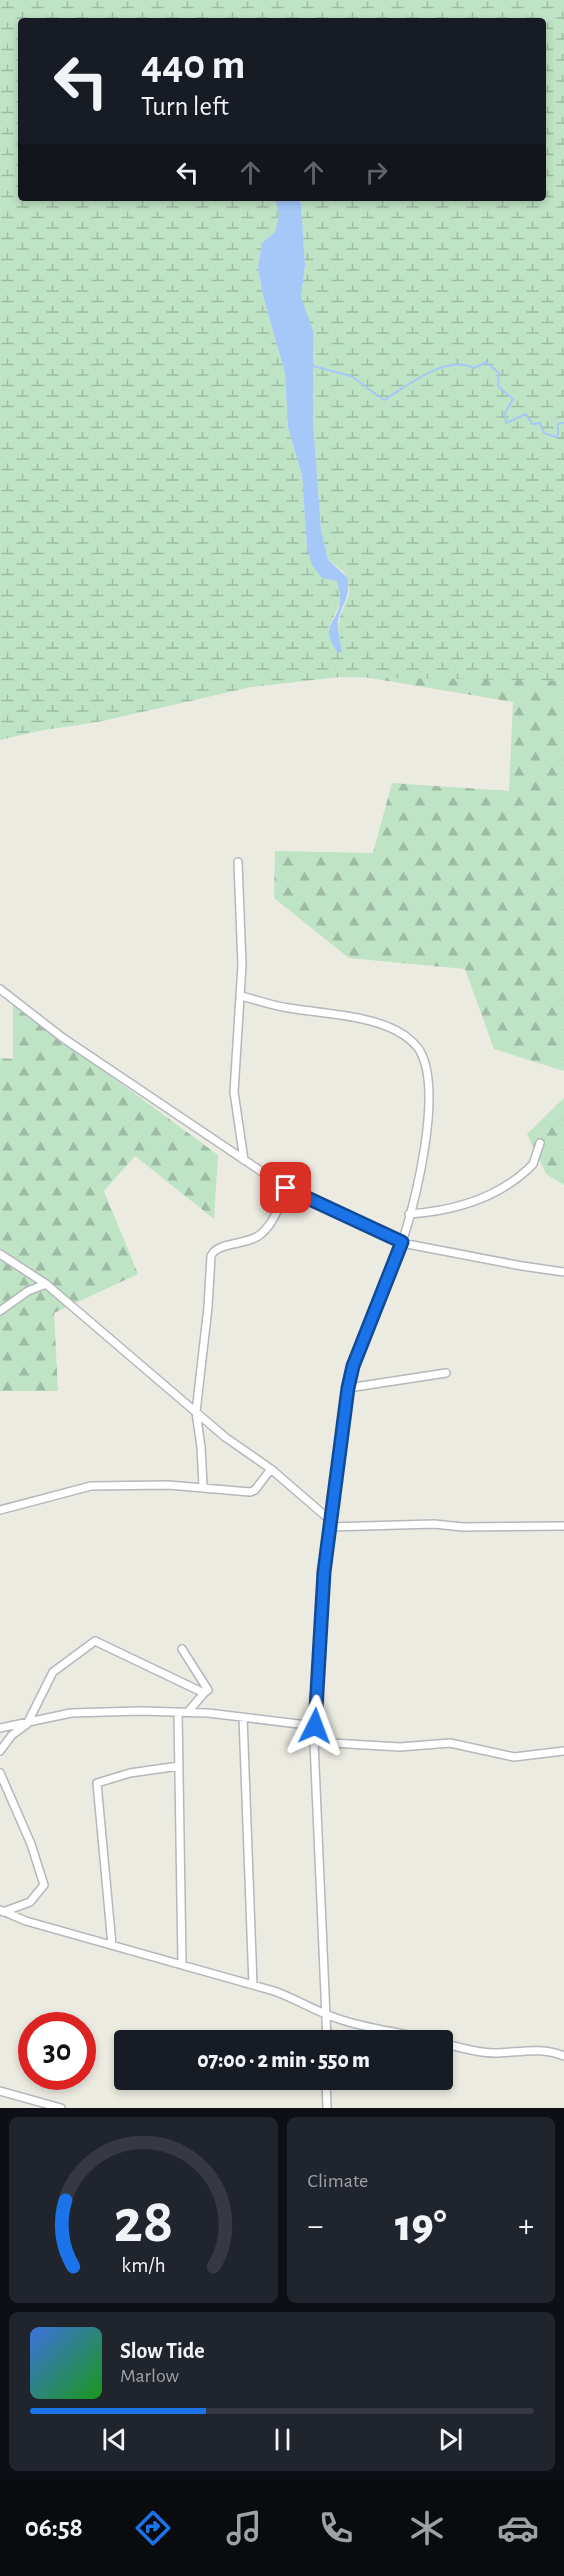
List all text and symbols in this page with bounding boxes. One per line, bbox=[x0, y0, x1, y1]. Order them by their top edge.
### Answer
icon: left bbox=[42, 42, 120, 120]
text: 440 m bbox=[141, 44, 245, 86]
text: Turn left bbox=[141, 93, 229, 120]
icon: left bbox=[171, 156, 204, 189]
icon: ahead bbox=[234, 156, 267, 189]
icon: ahead bbox=[297, 156, 330, 189]
icon: right bbox=[360, 156, 393, 189]
pin bbox=[260, 1162, 311, 1213]
icon: arrive bbox=[269, 1171, 302, 1204]
position arrow bbox=[283, 1694, 347, 1758]
speed limit sign: 30 bbox=[18, 2012, 96, 2090]
text: 07:00 · 2 min · 550 m bbox=[197, 2049, 370, 2071]
text: Climate bbox=[308, 2171, 368, 2191]
text: 28 bbox=[113, 2191, 173, 2253]
text: 19° bbox=[395, 2204, 447, 2249]
text: − bbox=[308, 2210, 323, 2243]
text: + bbox=[518, 2210, 534, 2243]
text: km/h bbox=[121, 2255, 165, 2276]
text: Slow Tide bbox=[120, 2340, 205, 2362]
text: Marlow bbox=[120, 2366, 179, 2386]
icon: previous bbox=[98, 2423, 131, 2456]
icon: pause bbox=[266, 2423, 299, 2456]
icon: next bbox=[434, 2423, 467, 2456]
icon: directions bbox=[132, 2507, 174, 2549]
icon: music bbox=[223, 2507, 265, 2549]
icon: phone bbox=[315, 2507, 357, 2549]
icon: climate bbox=[406, 2507, 448, 2549]
icon: car bbox=[497, 2507, 539, 2549]
text: 06:58 bbox=[25, 2514, 83, 2541]

